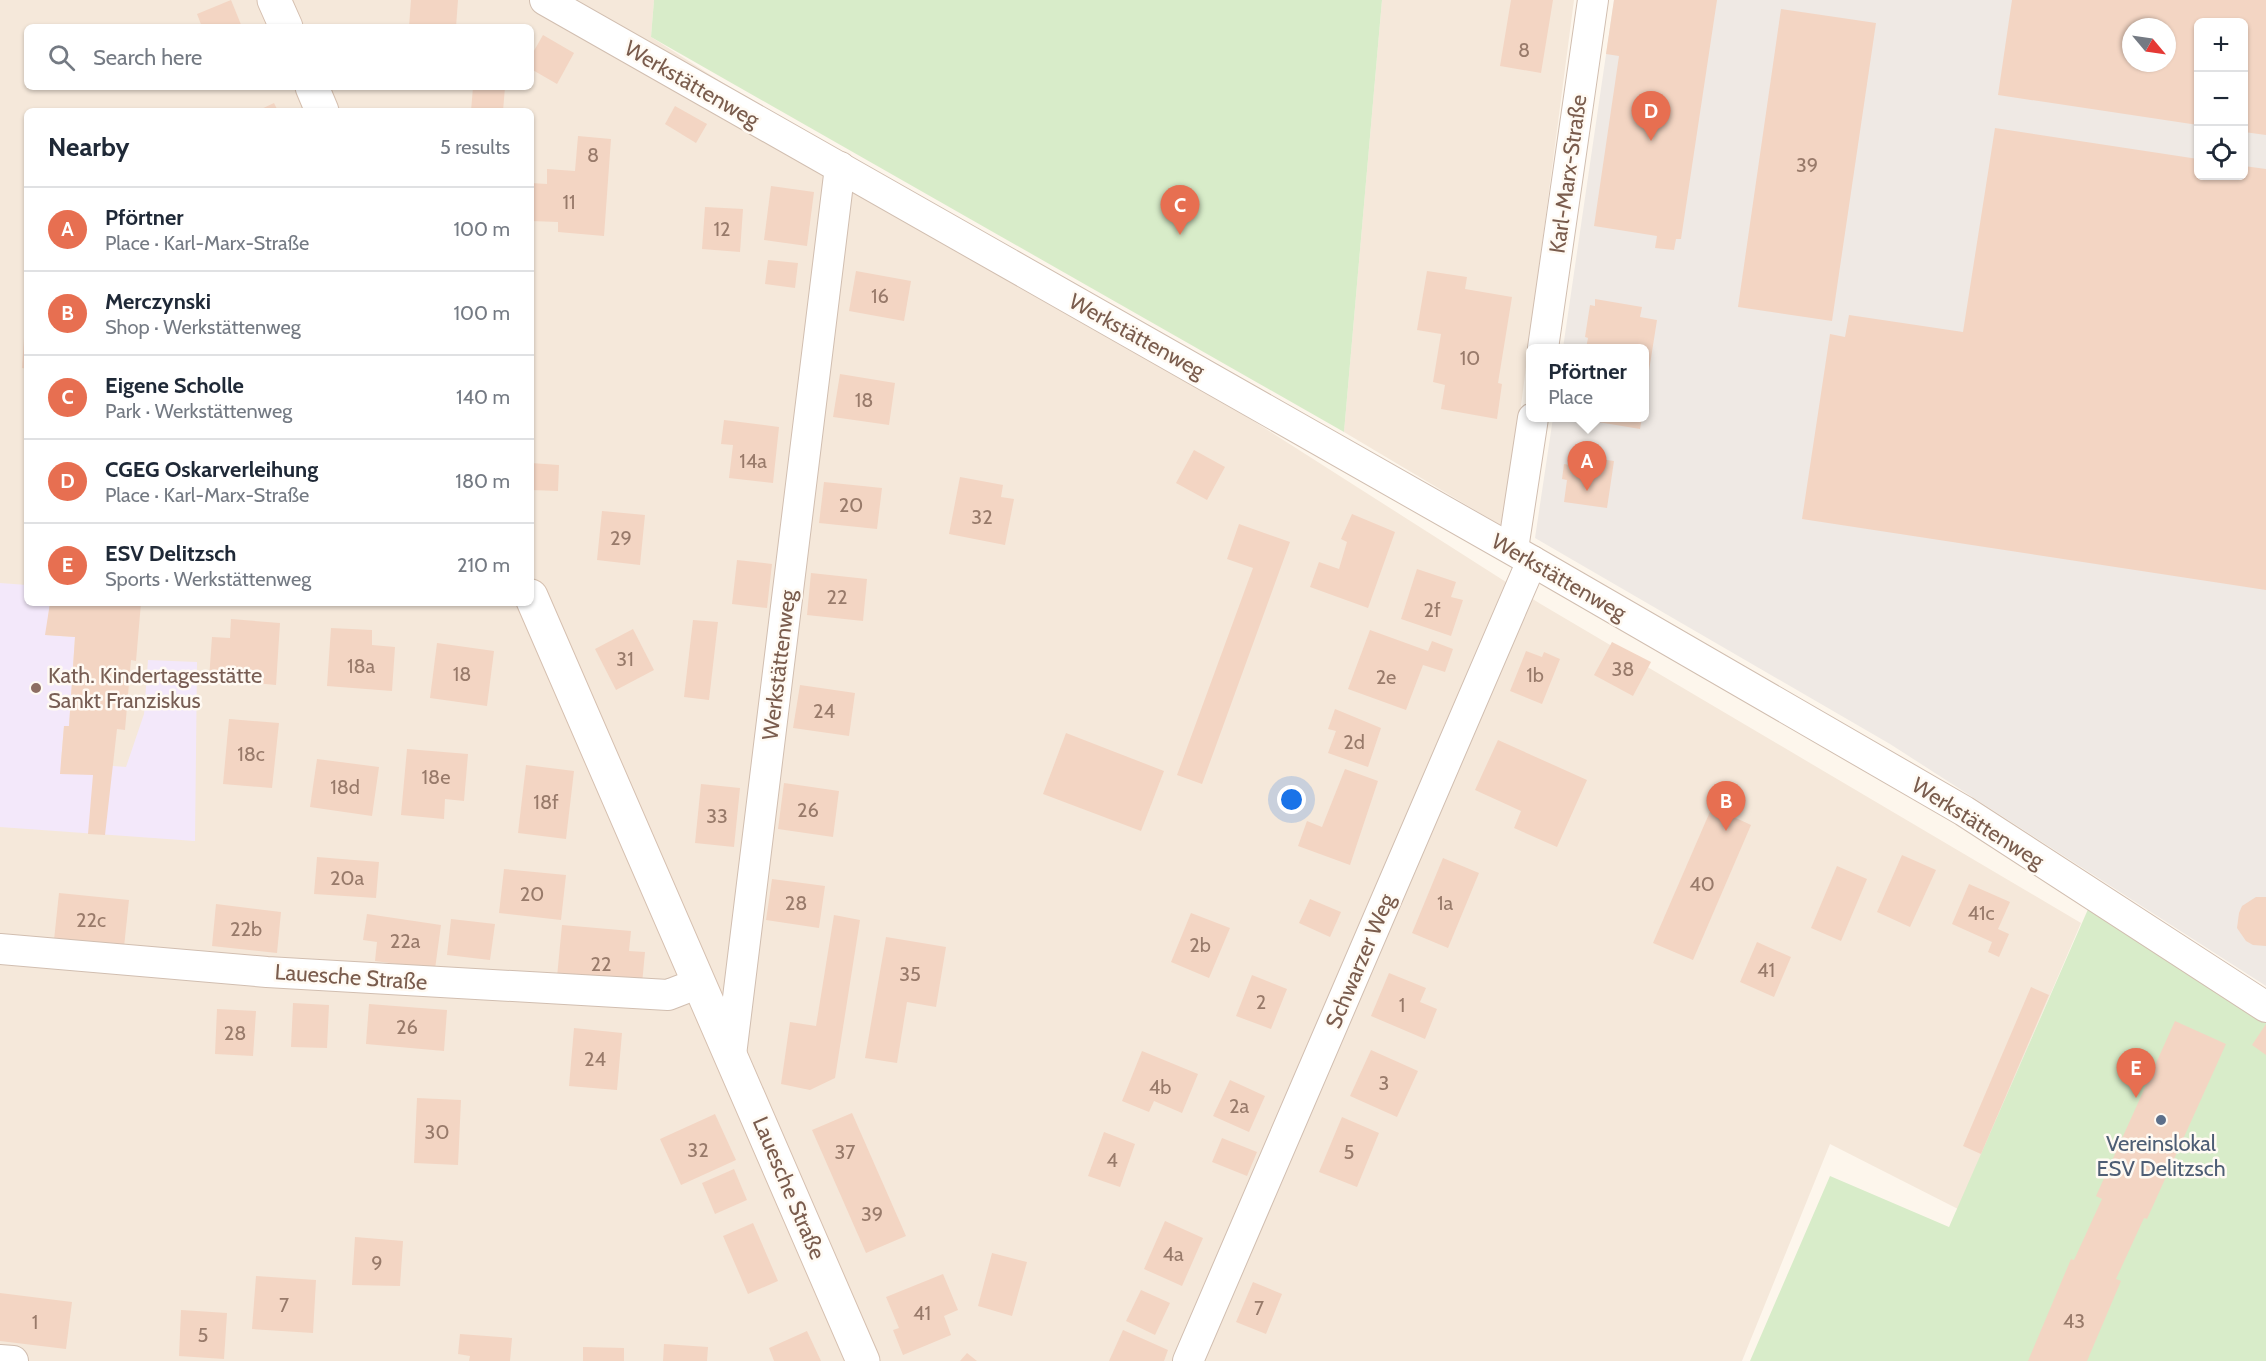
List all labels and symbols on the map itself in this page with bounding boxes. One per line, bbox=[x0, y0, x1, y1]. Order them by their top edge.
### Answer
north arrow bbox=[2122, 18, 2176, 72]
street label: Werkstättenweg bbox=[620, 35, 765, 134]
house number: 8 bbox=[1518, 38, 1530, 62]
pin: D bbox=[1632, 92, 1670, 141]
street label: Karl-Marx-Straße bbox=[1543, 93, 1593, 255]
house number: 8 bbox=[587, 143, 599, 167]
house number: 39 bbox=[1796, 153, 1818, 177]
pin: C bbox=[1160, 186, 1200, 235]
house number: 11 bbox=[562, 190, 576, 214]
house number: 12 bbox=[714, 217, 731, 241]
house number: 16 bbox=[871, 284, 889, 308]
street label: Werkstättenweg bbox=[1064, 288, 1211, 385]
house number: 10 bbox=[1460, 346, 1480, 370]
house number: 18 bbox=[855, 388, 873, 412]
pin: A bbox=[1568, 442, 1606, 491]
house number: 14a bbox=[739, 449, 767, 473]
house number: 20 bbox=[839, 493, 863, 517]
house number: 32 bbox=[971, 505, 993, 529]
house number: 29 bbox=[610, 526, 632, 550]
street label: Werkstättenweg bbox=[1487, 528, 1632, 627]
house number: 22 bbox=[827, 585, 847, 609]
street label: Werkstättenweg bbox=[756, 587, 802, 742]
house number: 2f bbox=[1423, 598, 1441, 622]
house number: 31 bbox=[616, 647, 634, 671]
house number: 18a bbox=[347, 654, 376, 678]
house number: 38 bbox=[1612, 657, 1634, 681]
place label: Kath. Kindertagesstätte Sankt Franziskus bbox=[48, 662, 262, 714]
house number: 18 bbox=[453, 662, 471, 686]
house number: 1b bbox=[1526, 663, 1544, 687]
house number: 2e bbox=[1376, 665, 1396, 689]
marker: Kath. Kindertagesstätte Sankt Franziskus bbox=[29, 681, 43, 695]
house number: 24 bbox=[813, 699, 835, 723]
house number: 2d bbox=[1343, 730, 1365, 754]
house number: 18c bbox=[237, 742, 265, 766]
house number: 18e bbox=[422, 765, 450, 789]
street label: Werkstättenweg bbox=[1907, 772, 2050, 875]
house number: 18d bbox=[330, 775, 360, 799]
pin: B bbox=[1706, 782, 1746, 831]
your location bbox=[1277, 785, 1306, 814]
house number: 18f bbox=[533, 790, 559, 814]
house number: 26 bbox=[797, 798, 819, 822]
house number: 33 bbox=[706, 804, 728, 828]
house number: 20a bbox=[330, 866, 364, 890]
house number: 40 bbox=[1689, 872, 1715, 896]
house number: 20 bbox=[520, 882, 544, 906]
street label: Schwarzer Weg bbox=[1320, 889, 1401, 1032]
house number: 28 bbox=[785, 891, 807, 915]
house number: 1a bbox=[1437, 891, 1453, 915]
house number: 41c bbox=[1967, 901, 1995, 925]
house number: 22c bbox=[76, 908, 106, 932]
house number: 22b bbox=[230, 917, 262, 941]
house number: 22a bbox=[390, 929, 421, 953]
house number: 2b bbox=[1189, 933, 1211, 957]
house number: 22 bbox=[591, 952, 611, 976]
street label: Lauesche Straße bbox=[274, 958, 428, 996]
house number: 41 bbox=[1757, 958, 1775, 982]
house number: 35 bbox=[899, 962, 921, 986]
house number: 2 bbox=[1256, 990, 1266, 1014]
house number: 1 bbox=[1399, 993, 1405, 1017]
house number: 26 bbox=[396, 1015, 418, 1039]
house number: 28 bbox=[224, 1021, 246, 1045]
house number: 24 bbox=[584, 1047, 606, 1071]
pin: E bbox=[2116, 1048, 2156, 1098]
house number: 3 bbox=[1379, 1071, 1389, 1095]
house number: 4b bbox=[1149, 1075, 1171, 1099]
house number: 2a bbox=[1229, 1094, 1249, 1118]
street label: Lauesche Straße bbox=[747, 1112, 831, 1264]
marker: Vereinslokal ESV Delitzsch bbox=[2154, 1113, 2168, 1127]
house number: 30 bbox=[425, 1120, 449, 1144]
place label: Vereinslokal ESV Delitzsch bbox=[2096, 1130, 2226, 1182]
house number: 32 bbox=[687, 1138, 709, 1162]
house number: 37 bbox=[835, 1140, 855, 1164]
house number: 5 bbox=[1344, 1140, 1354, 1164]
house number: 4 bbox=[1106, 1148, 1118, 1172]
house number: 39 bbox=[861, 1202, 883, 1226]
house number: 4a bbox=[1162, 1242, 1184, 1266]
house number: 9 bbox=[371, 1251, 383, 1275]
house number: 7 bbox=[279, 1293, 289, 1317]
house number: 7 bbox=[1254, 1296, 1264, 1320]
house number: 41 bbox=[913, 1301, 931, 1325]
house number: 43 bbox=[2063, 1309, 2085, 1333]
house number: 1 bbox=[32, 1310, 38, 1334]
house number: 5 bbox=[198, 1323, 208, 1347]

